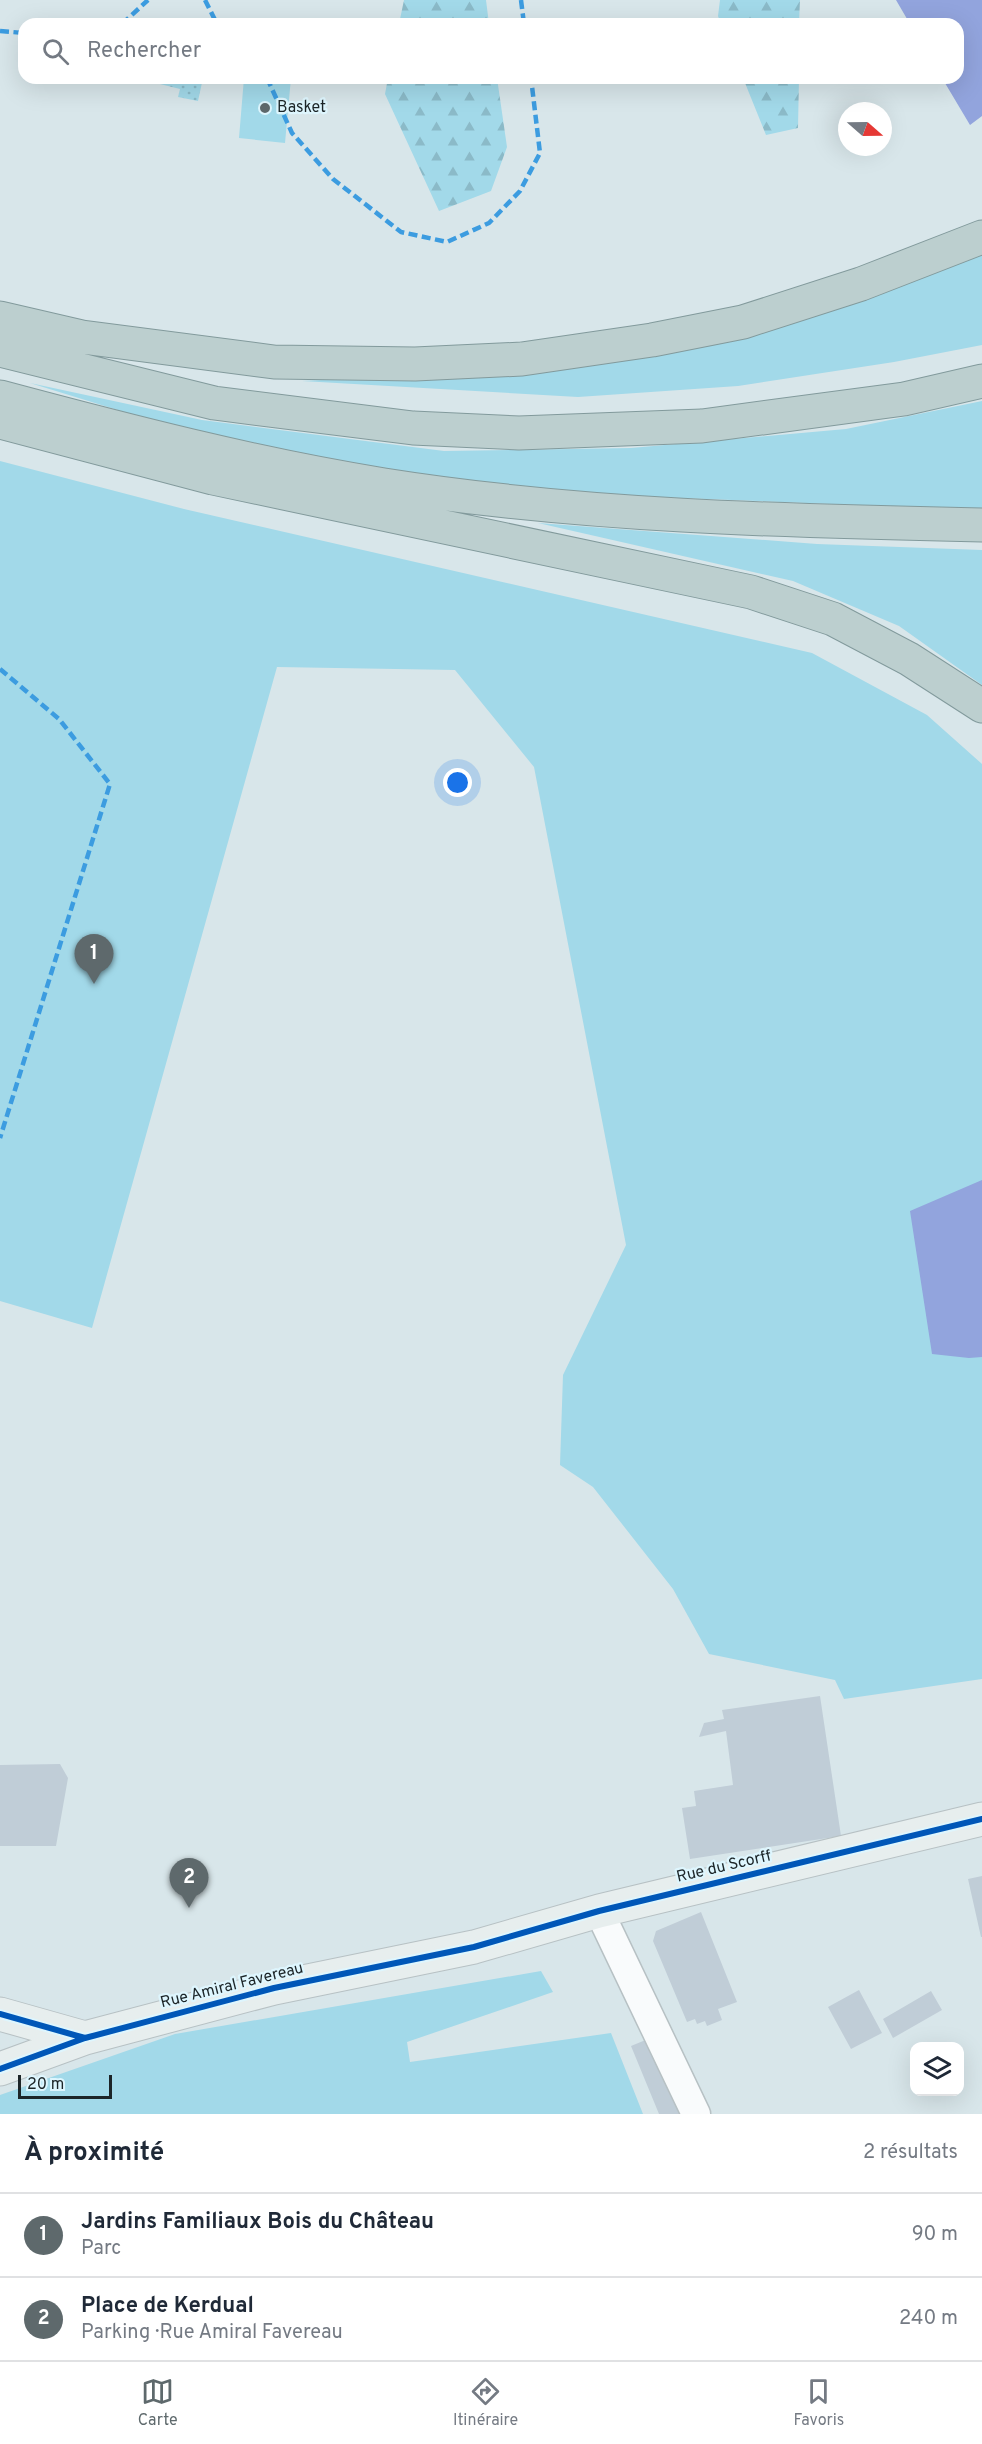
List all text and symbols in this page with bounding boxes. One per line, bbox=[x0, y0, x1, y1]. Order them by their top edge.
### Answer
search box bbox=[18, 18, 964, 84]
icon: search bbox=[39, 35, 72, 68]
text: Rechercher bbox=[87, 38, 201, 65]
place label: Basket bbox=[277, 98, 326, 118]
marker: Basket bbox=[258, 101, 272, 115]
north arrow bbox=[838, 102, 892, 156]
your location bbox=[443, 768, 472, 797]
pin: 1 bbox=[74, 934, 113, 984]
street label: Rue du Scorff bbox=[675, 1846, 774, 1888]
pin: 2 bbox=[170, 1858, 208, 1908]
street label: Rue Amiral Favereau bbox=[158, 1959, 306, 2013]
map controls bbox=[910, 2042, 964, 2096]
button: layers bbox=[910, 2042, 964, 2096]
scale bar bbox=[18, 2072, 112, 2100]
text: 20 m bbox=[27, 2075, 64, 2095]
text: À proximité bbox=[24, 2137, 164, 2170]
text: 2 résultats bbox=[863, 2140, 958, 2166]
text: Jardins Familiaux Bois du Château bbox=[81, 2209, 434, 2236]
text: 1 bbox=[40, 2222, 48, 2248]
text: 90 m bbox=[912, 2222, 958, 2248]
text: Parc bbox=[81, 2236, 121, 2262]
text: Place de Kerdual bbox=[81, 2293, 254, 2320]
text: 2 bbox=[37, 2306, 50, 2332]
text: 240 m bbox=[899, 2306, 958, 2332]
text: Parking · Rue Amiral Favereau bbox=[81, 2320, 343, 2346]
tab: Carte bbox=[138, 2375, 178, 2431]
tab: Itinéraire bbox=[453, 2375, 518, 2431]
tab: Favoris bbox=[793, 2375, 844, 2431]

